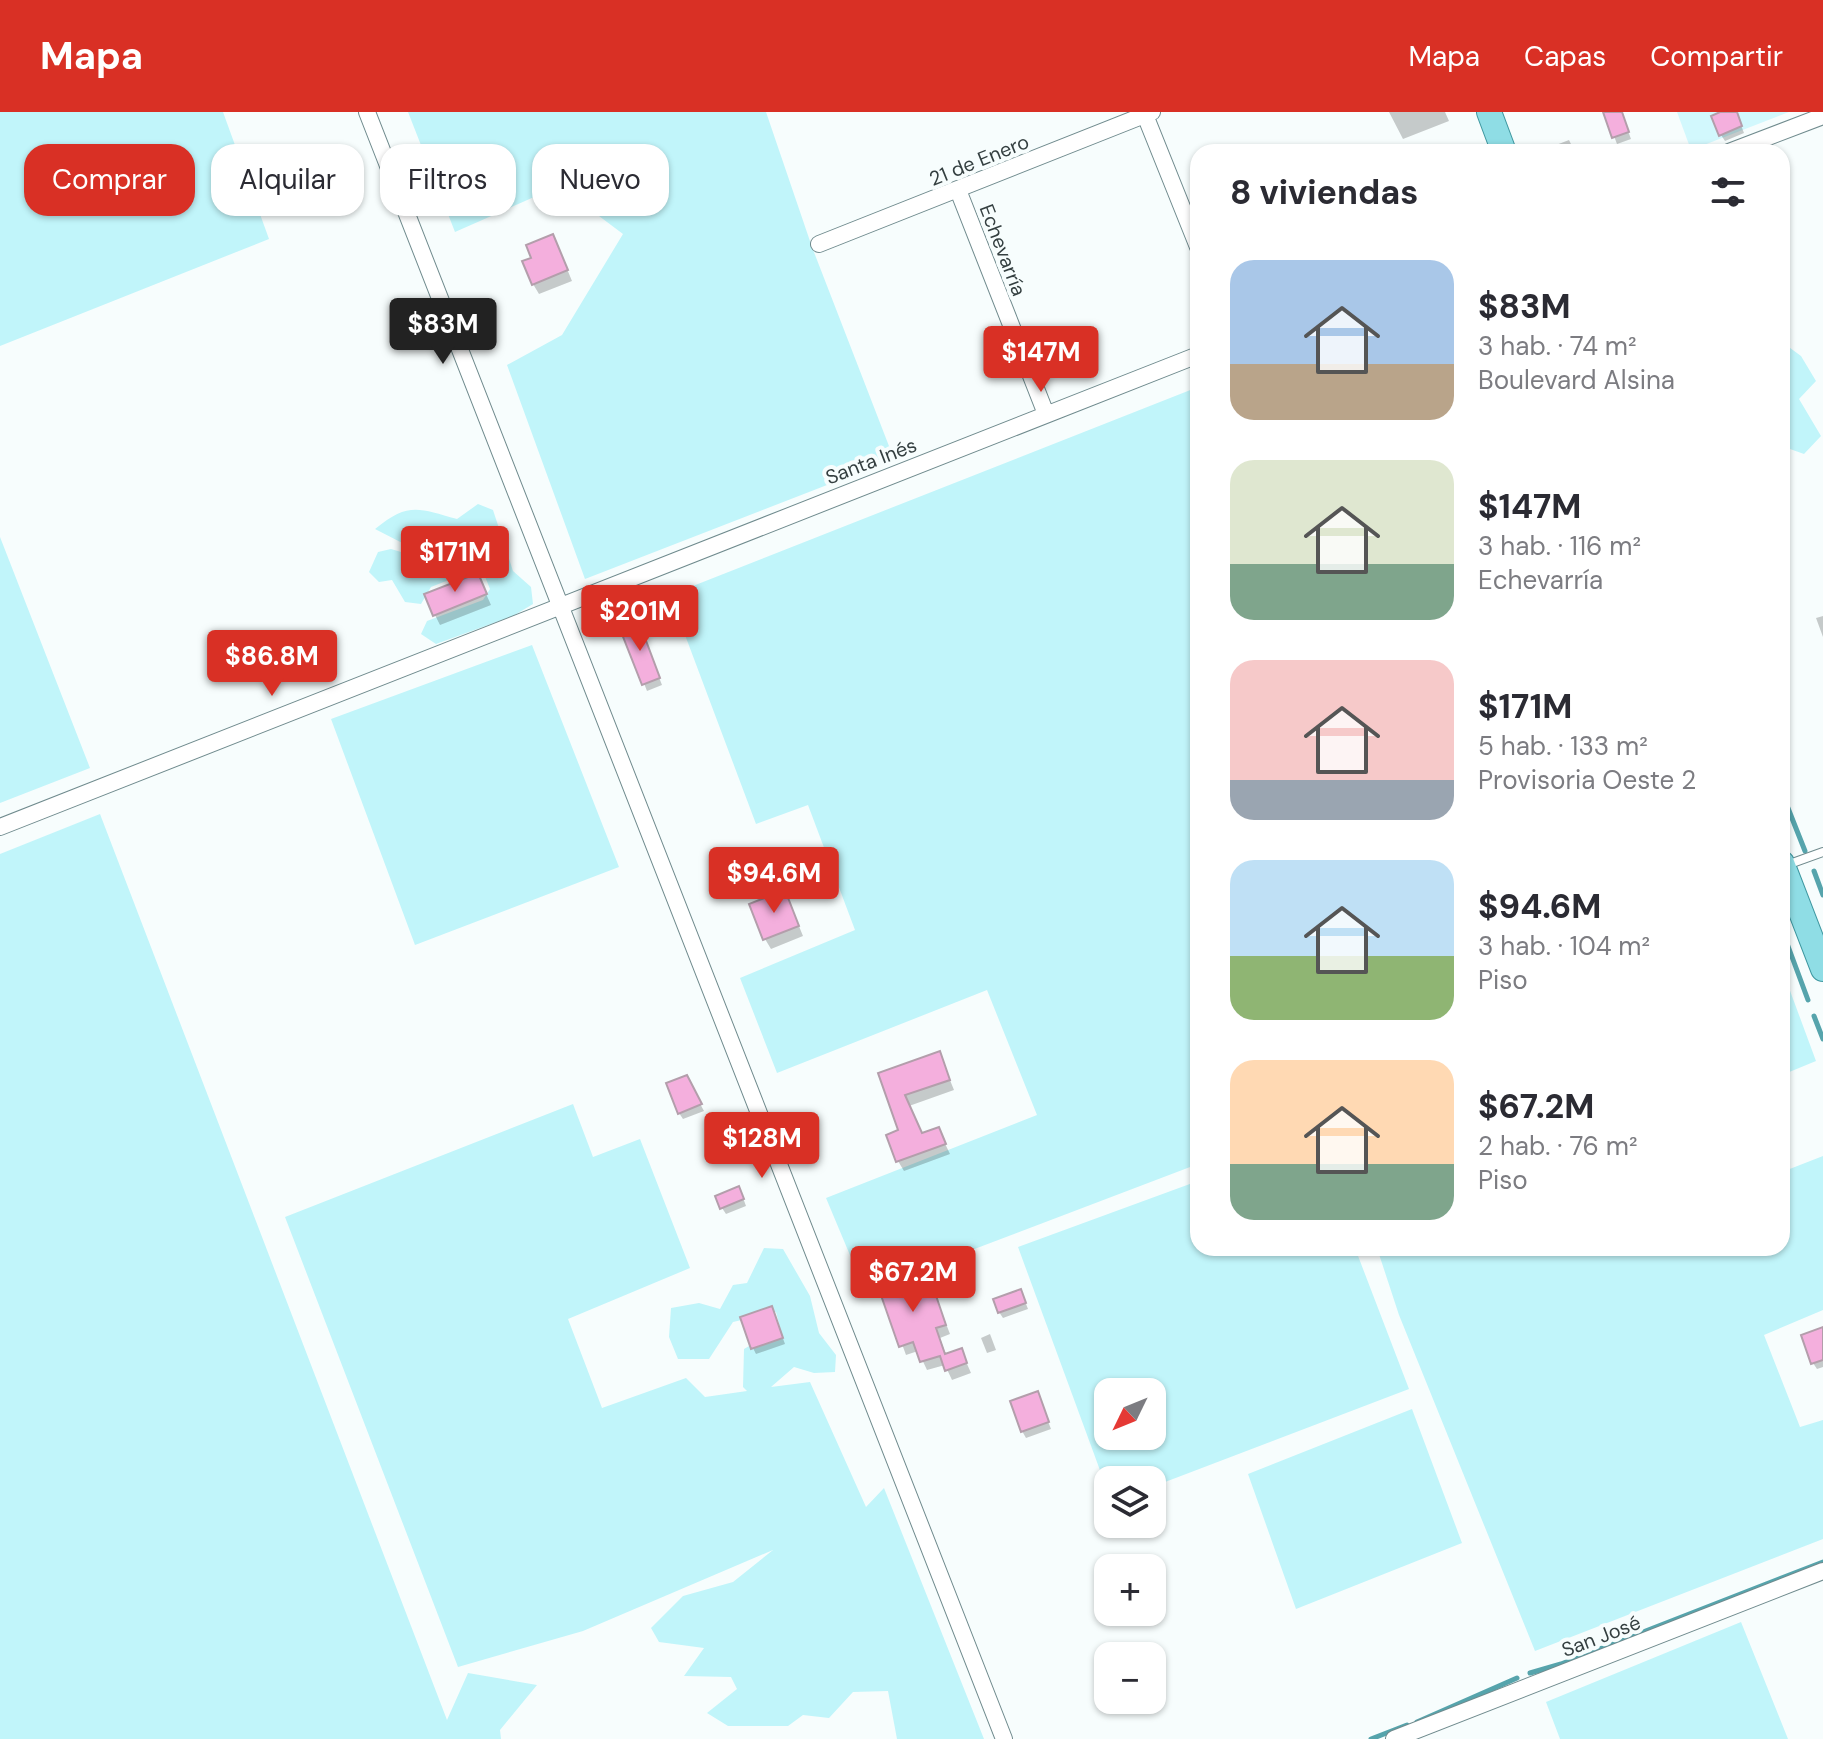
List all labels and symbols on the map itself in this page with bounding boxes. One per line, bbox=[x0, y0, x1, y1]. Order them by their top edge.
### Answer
street label: 21 de Enero bbox=[925, 128, 1033, 192]
street label: Echevarría bbox=[974, 200, 1032, 300]
pin: $83M bbox=[396, 298, 490, 366]
pin: $147M bbox=[985, 326, 1097, 394]
street label: Santa Inés bbox=[822, 432, 920, 490]
pin: $171M bbox=[399, 526, 511, 594]
pin: $201M bbox=[584, 585, 696, 653]
pin: $86.8M bbox=[207, 630, 337, 698]
pin: $94.6M bbox=[709, 847, 839, 915]
pin: $128M bbox=[706, 1112, 818, 1180]
pin: $67.2M bbox=[848, 1246, 978, 1314]
north arrow bbox=[1094, 1378, 1166, 1450]
street label: San José bbox=[1558, 1609, 1644, 1663]

